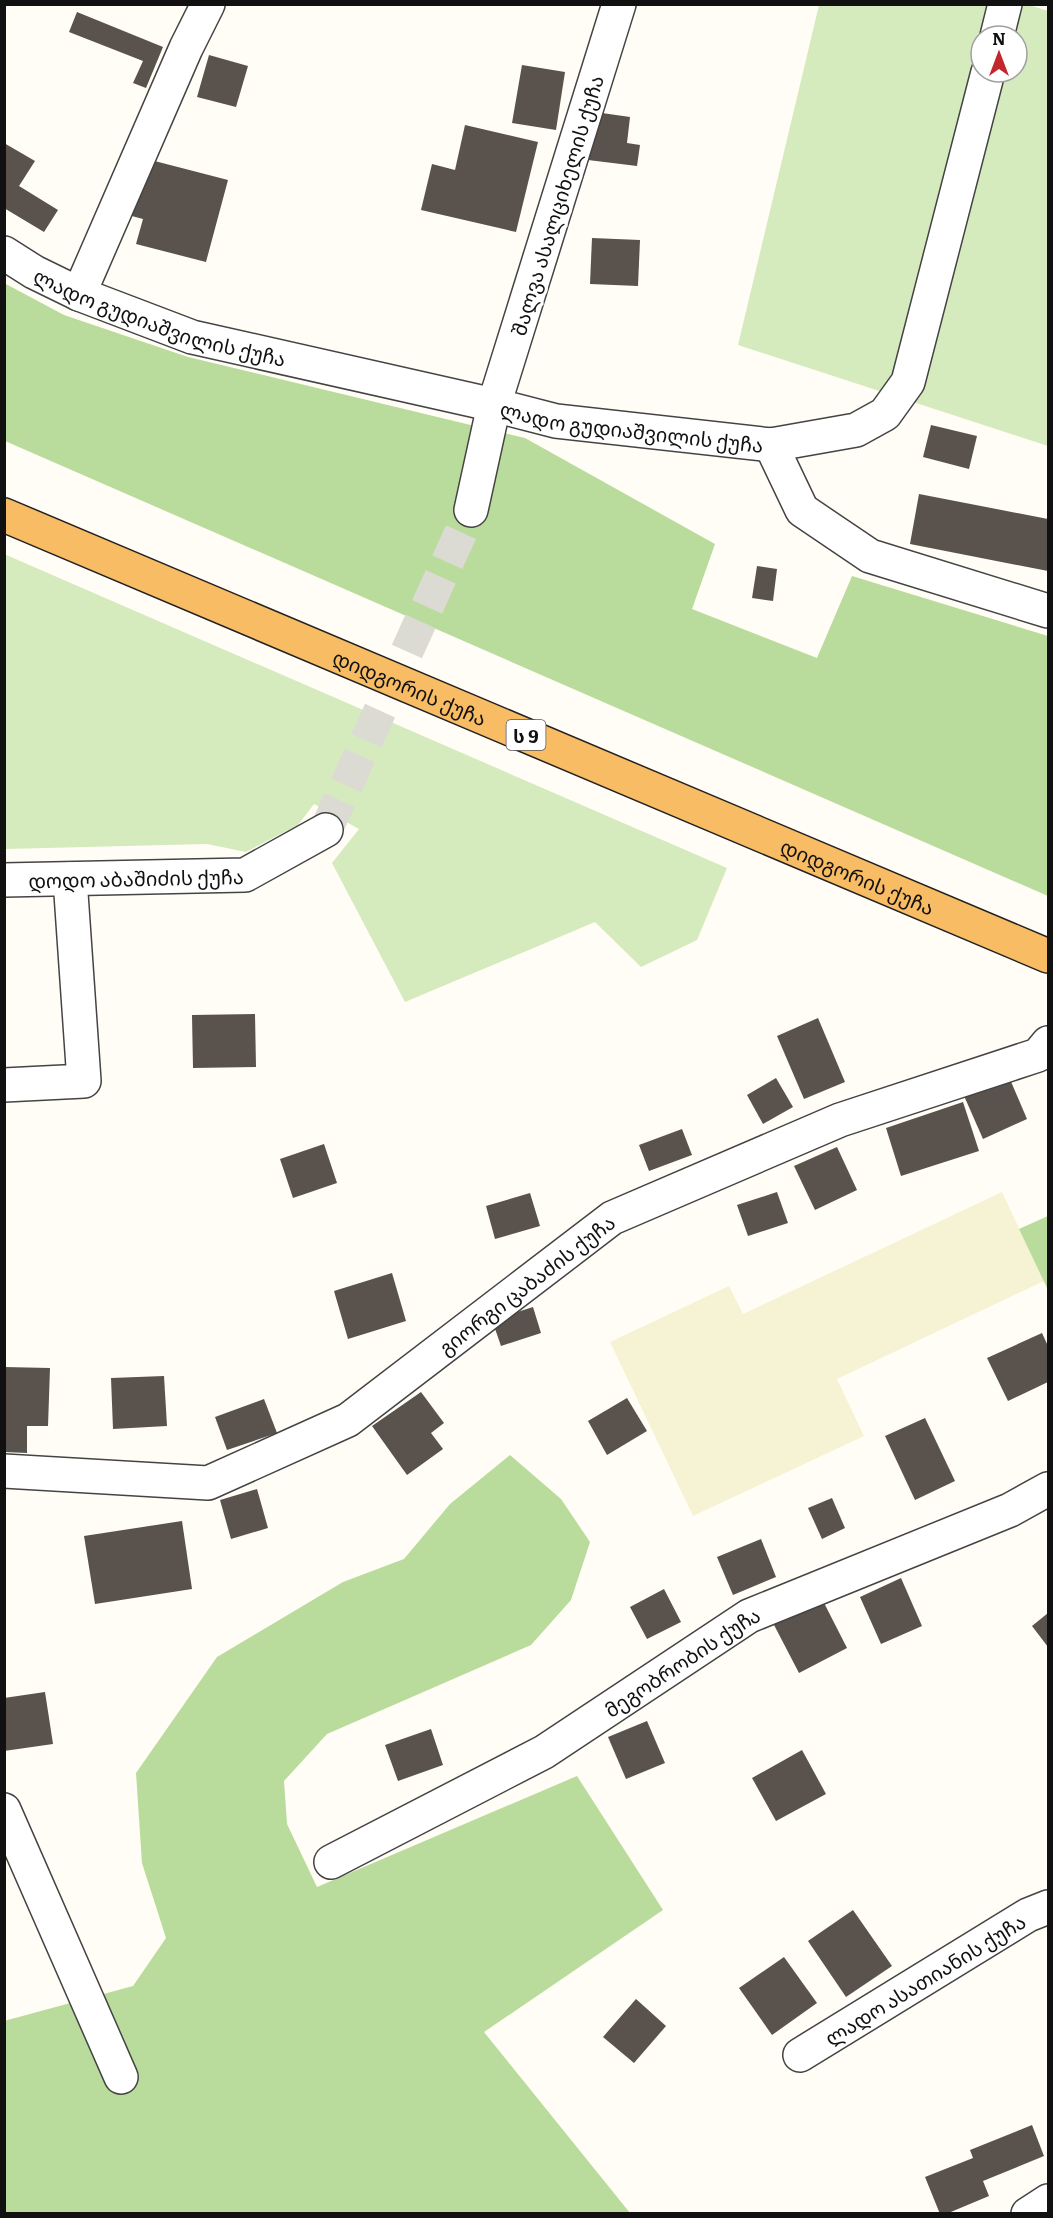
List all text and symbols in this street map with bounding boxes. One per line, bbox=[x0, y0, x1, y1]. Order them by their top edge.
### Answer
north arrow bbox=[969, 24, 1029, 84]
text: N bbox=[992, 26, 1006, 50]
street label: შალვა ასალციხელის ქუჩა bbox=[502, 71, 610, 339]
street label: ლადო გუდიაშვილის ქუჩა bbox=[29, 259, 289, 373]
street label: ლადო გუდიაშვილის ქუჩა bbox=[497, 392, 765, 459]
street label: დიდგორის ქუჩა bbox=[329, 641, 492, 732]
road number: ს 9 bbox=[506, 720, 546, 750]
street label: დიდგორის ქუჩა bbox=[776, 830, 939, 922]
street label: დოდო აბაშიძის ქუჩა bbox=[28, 860, 244, 894]
street label: გიორგი ცაბაძის ქუჩა bbox=[431, 1206, 621, 1361]
street label: მეგობრობის ქუჩა bbox=[598, 1598, 764, 1723]
street label: ლადო ასათიანის ქუჩა bbox=[818, 1905, 1031, 2052]

